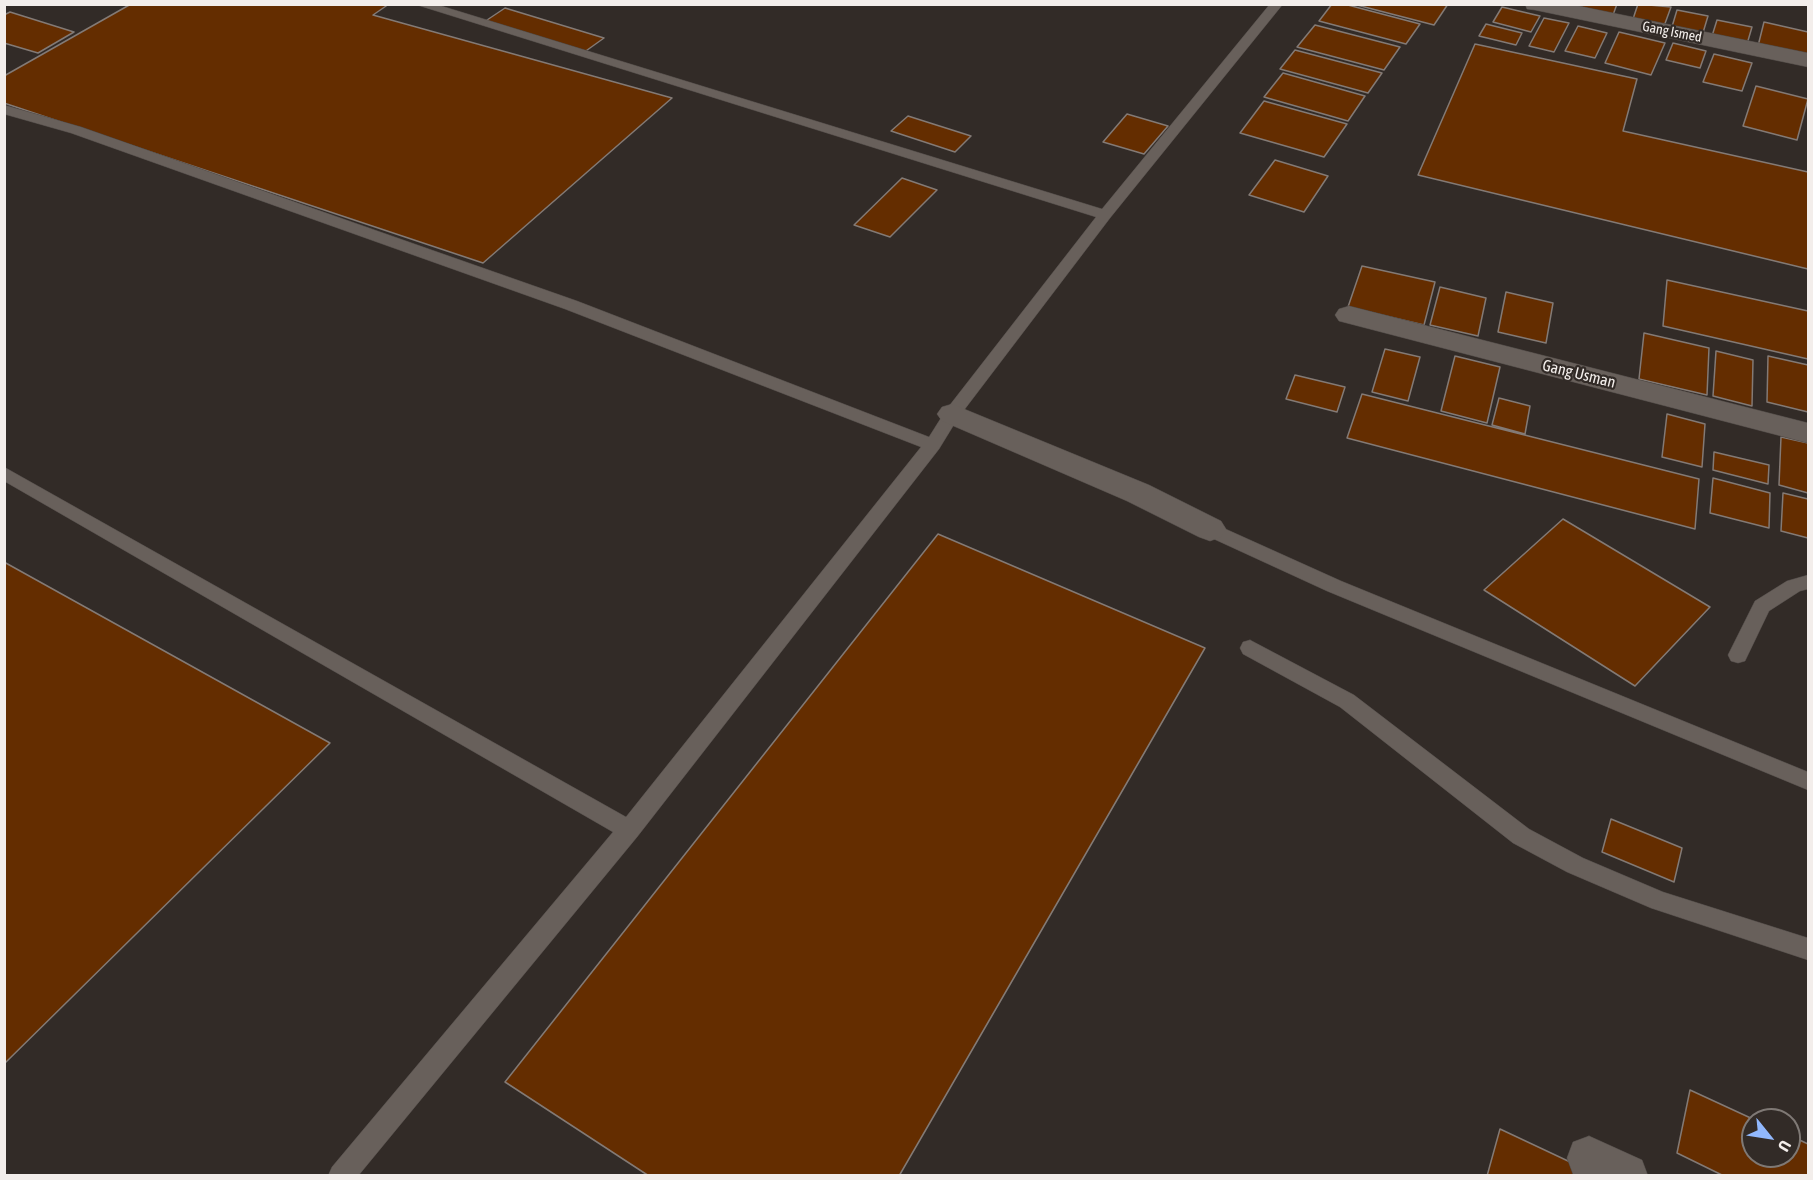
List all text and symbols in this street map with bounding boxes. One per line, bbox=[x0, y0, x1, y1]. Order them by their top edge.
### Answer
street label: Gang Ismed bbox=[1641, 18, 1703, 46]
street label: Gang Usman bbox=[1541, 356, 1617, 392]
north arrow bbox=[1741, 1108, 1801, 1168]
text: U bbox=[1775, 1137, 1795, 1155]

